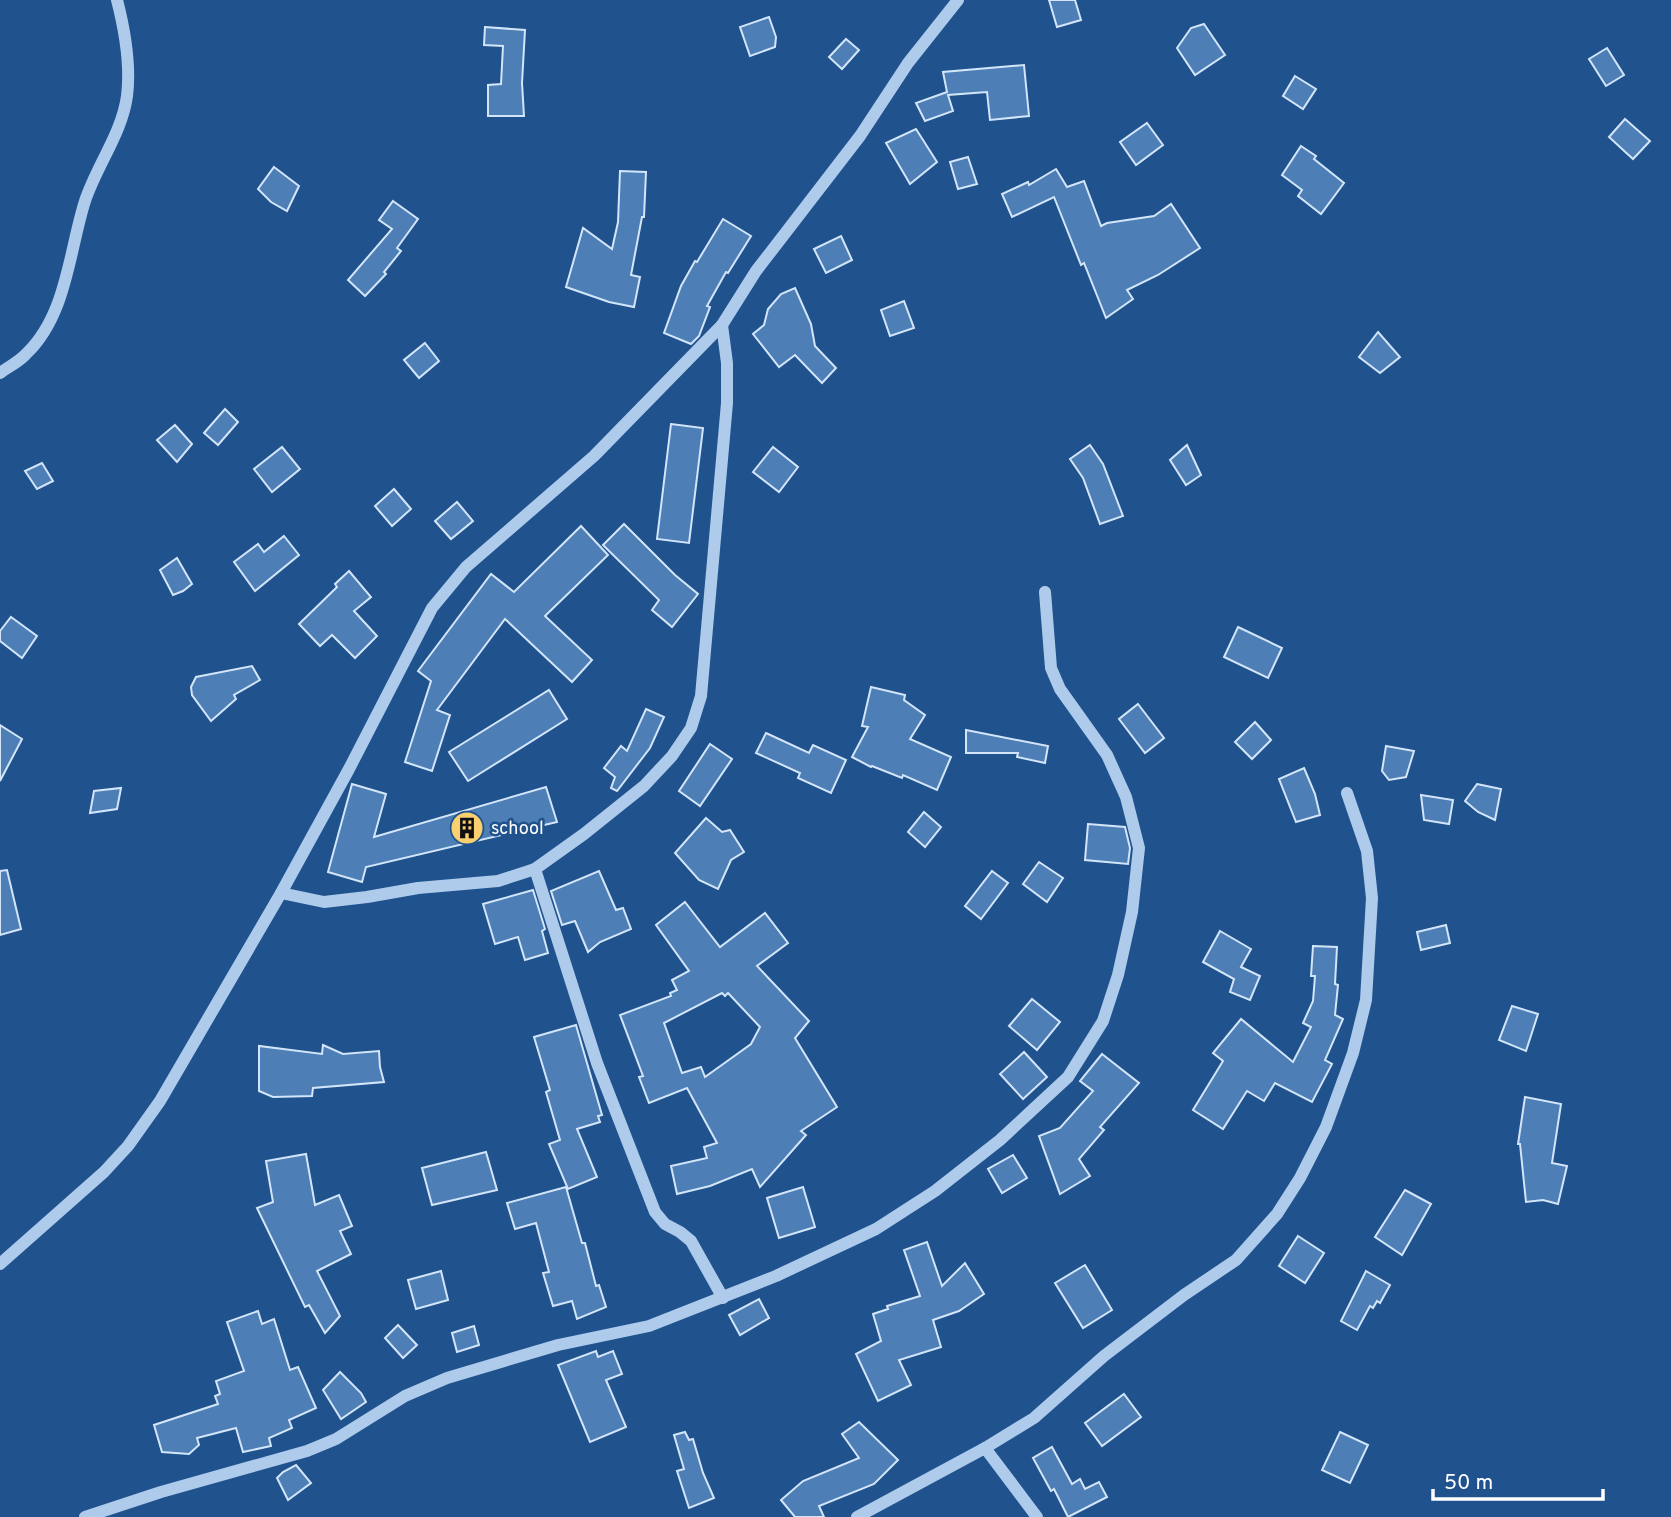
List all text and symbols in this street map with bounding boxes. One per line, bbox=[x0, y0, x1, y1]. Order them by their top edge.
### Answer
building icon: school bbox=[448, 809, 486, 847]
place label: school bbox=[491, 818, 544, 841]
scale bar bbox=[1433, 1458, 1603, 1502]
text: 50 m bbox=[1444, 1470, 1493, 1497]

